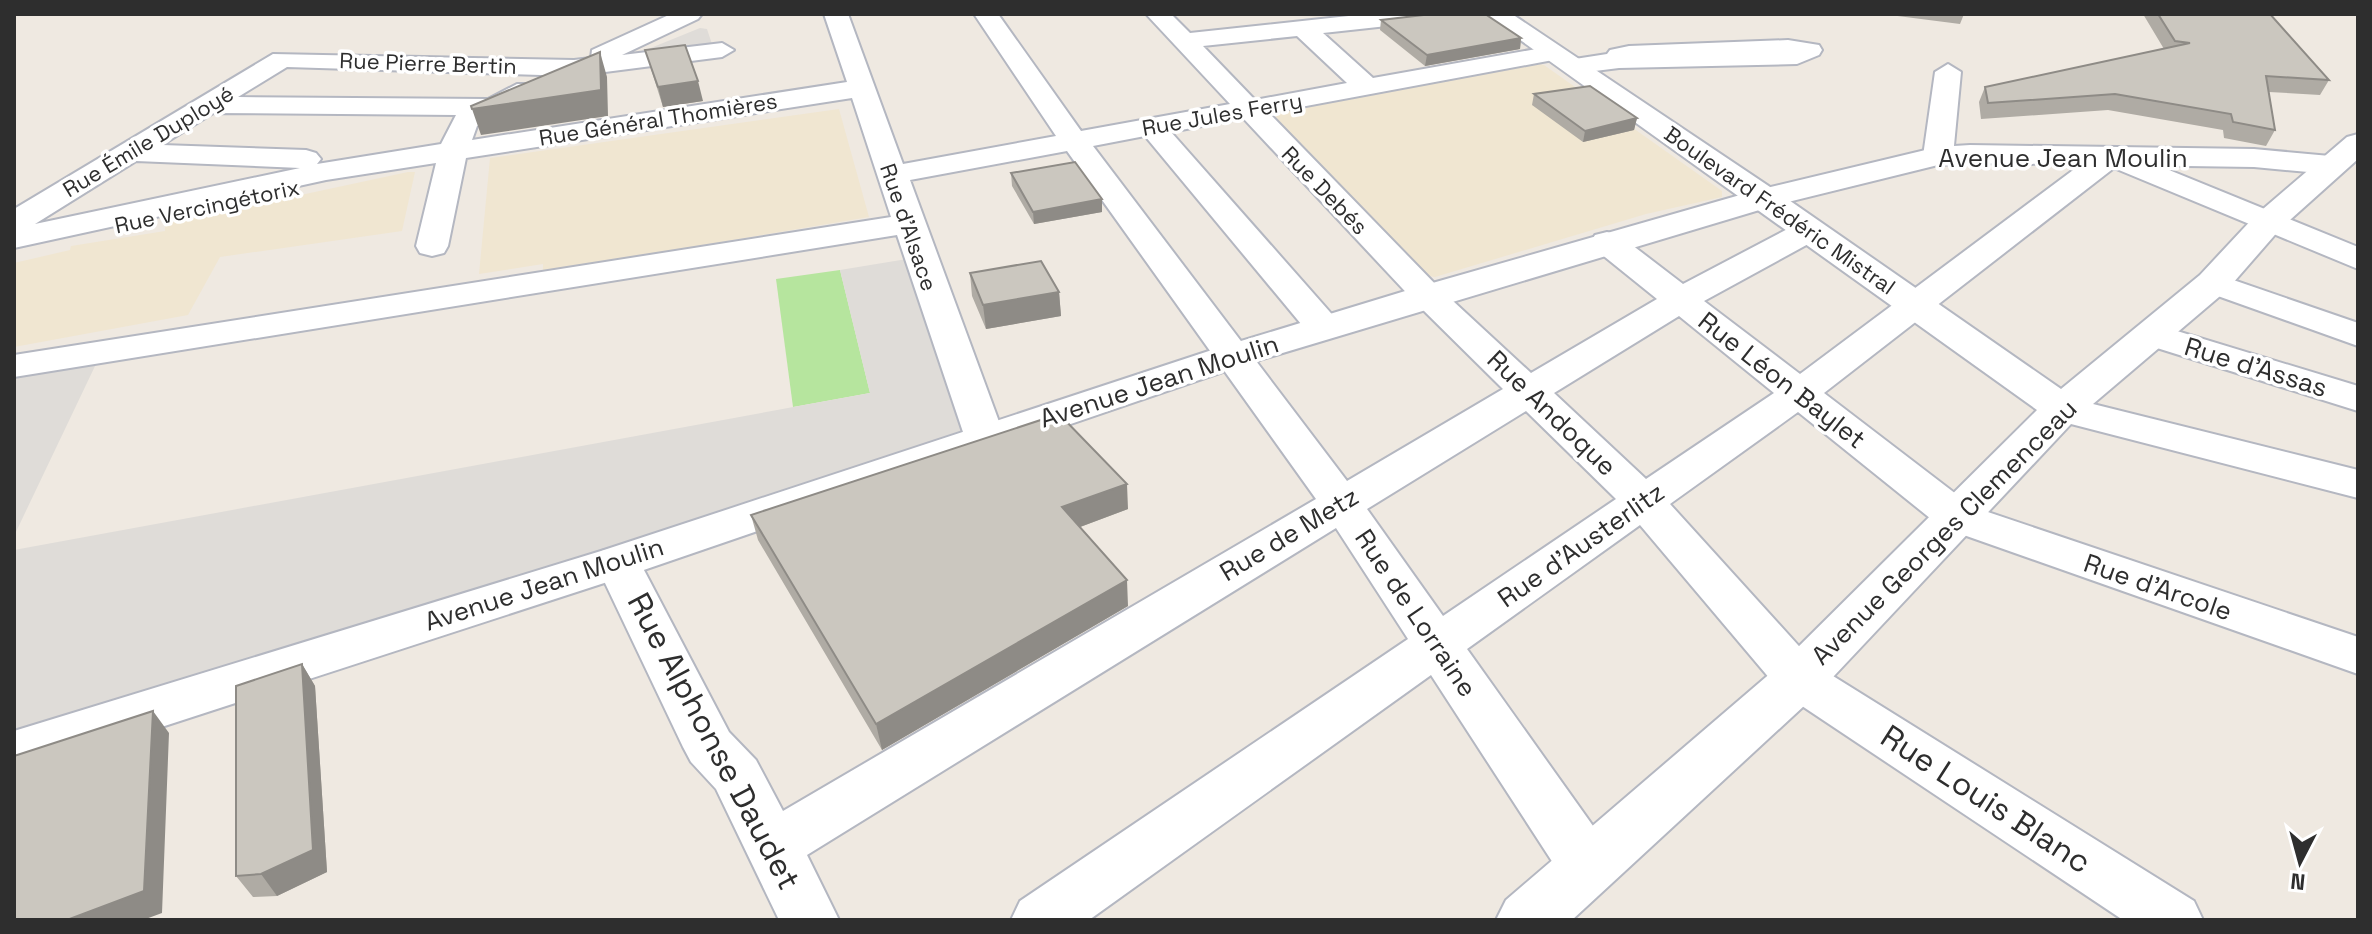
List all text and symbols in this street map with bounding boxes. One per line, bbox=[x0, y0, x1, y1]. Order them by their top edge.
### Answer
street label: Rue Pierre Bertin bbox=[339, 46, 517, 80]
street label: Rue Émile Duployé bbox=[57, 79, 239, 203]
street label: Rue Général Thomières bbox=[537, 86, 779, 152]
street label: Rue Jules Ferry bbox=[1140, 86, 1304, 142]
street label: Boulevard Frédéric Mistral bbox=[1659, 119, 1901, 301]
street label: Rue Debés bbox=[1276, 140, 1374, 240]
street label: Avenue Jean Moulin bbox=[1938, 141, 2188, 175]
street label: Rue d'Alsace bbox=[874, 160, 944, 294]
street label: Rue Vercingétorix bbox=[112, 173, 302, 239]
street label: Rue Léon Baylet bbox=[1691, 304, 1873, 456]
street label: Avenue Jean Moulin bbox=[1035, 326, 1283, 436]
street label: Rue d'Assas bbox=[2180, 329, 2332, 405]
street label: Rue Andoque bbox=[1480, 343, 1624, 483]
street label: Avenue Georges Clemenceau bbox=[1804, 392, 2084, 672]
street label: Rue d'Austerlitz bbox=[1491, 475, 1671, 615]
street label: Rue de Metz bbox=[1213, 479, 1365, 589]
street label: Rue de Lorraine bbox=[1347, 523, 1485, 703]
street label: Avenue Jean Moulin bbox=[420, 529, 668, 639]
street label: Rue d'Arcole bbox=[2079, 546, 2237, 628]
street label: Rue Alphonse Daudet bbox=[619, 586, 809, 896]
street label: Rue Louis Blanc bbox=[1873, 716, 2099, 882]
north arrow bbox=[2260, 822, 2340, 902]
text: N bbox=[2289, 867, 2307, 897]

